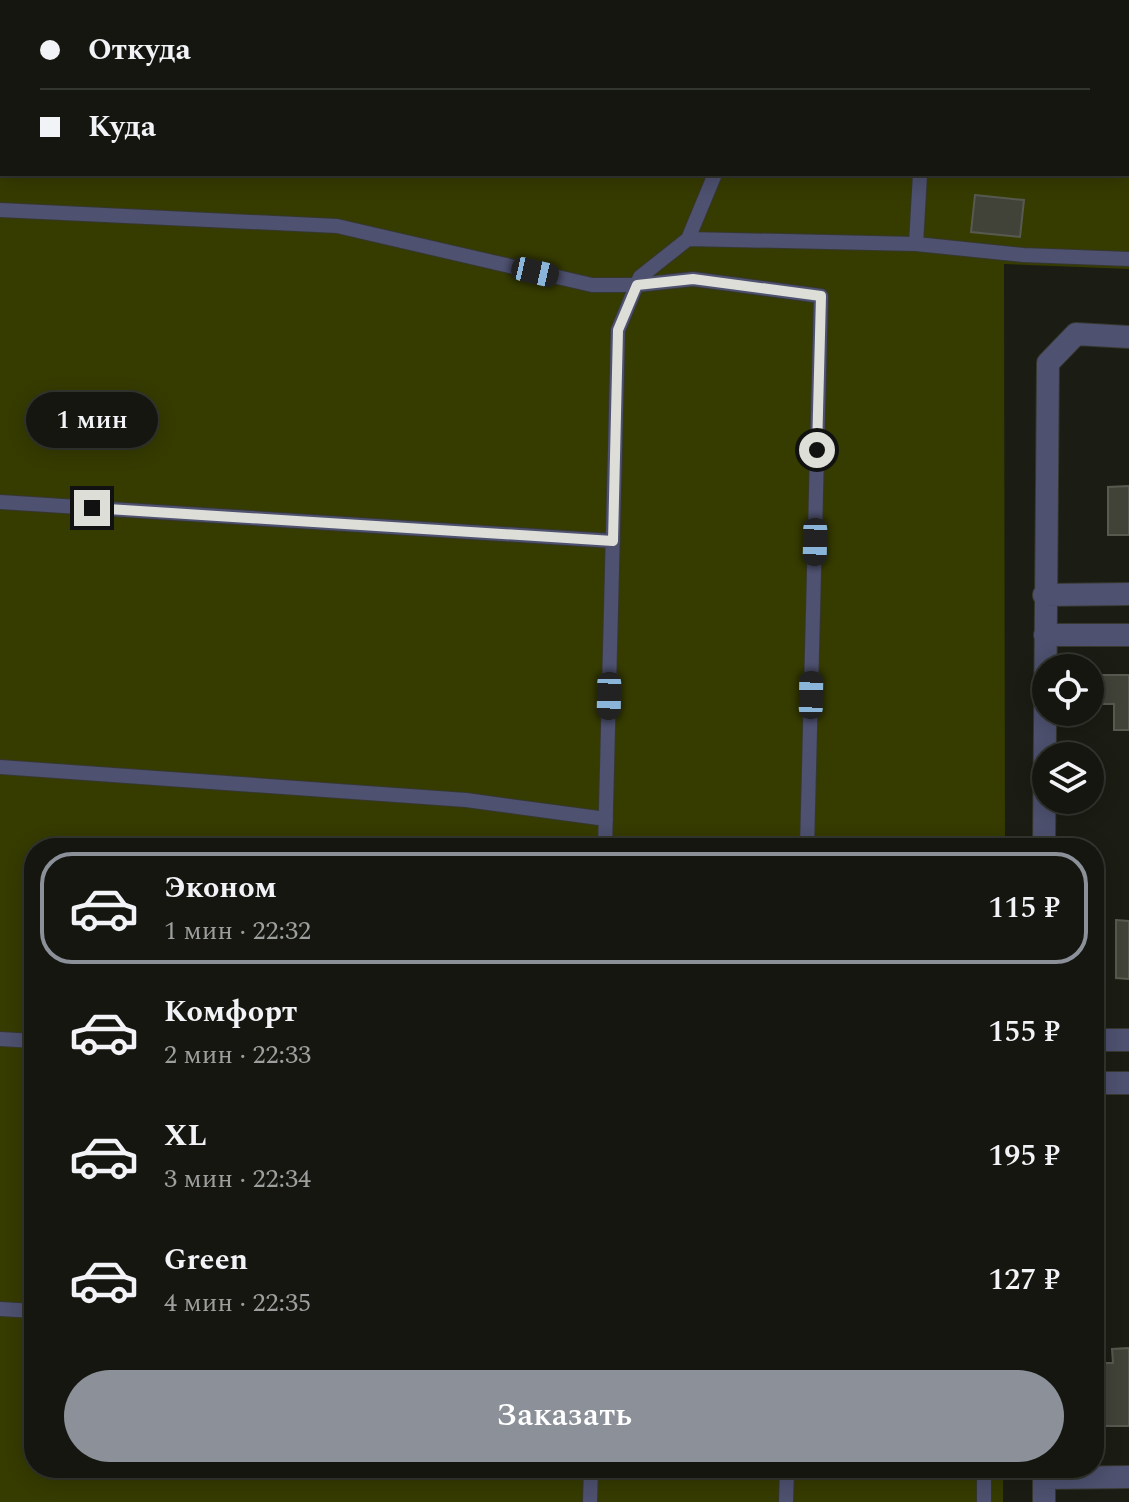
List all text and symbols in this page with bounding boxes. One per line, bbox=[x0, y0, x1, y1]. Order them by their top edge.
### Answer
text: Откуда bbox=[88, 27, 191, 73]
text: Куда bbox=[88, 104, 156, 150]
car bbox=[509, 255, 561, 289]
callout: 1 мин bbox=[26, 392, 158, 448]
text: 1 мин bbox=[56, 400, 128, 440]
route start bbox=[799, 432, 835, 468]
route end bbox=[74, 490, 110, 526]
car bbox=[803, 518, 827, 566]
map controls bbox=[1032, 654, 1104, 814]
button: locate bbox=[1032, 654, 1104, 726]
car bbox=[799, 671, 823, 719]
car bbox=[597, 672, 621, 720]
button: layers bbox=[1032, 742, 1104, 814]
text: Эконом bbox=[164, 865, 277, 911]
icon: car bbox=[68, 872, 140, 944]
text: 115 ₽ bbox=[988, 885, 1060, 931]
text: 1 мин · 22:32 bbox=[164, 911, 311, 951]
text: Комфорт bbox=[164, 989, 297, 1035]
icon: car bbox=[68, 996, 140, 1068]
text: 155 ₽ bbox=[988, 1009, 1060, 1055]
text: 2 мин · 22:33 bbox=[164, 1035, 311, 1075]
text: XL bbox=[164, 1113, 207, 1159]
icon: car bbox=[68, 1120, 140, 1192]
text: 195 ₽ bbox=[988, 1133, 1060, 1179]
text: 3 мин · 22:34 bbox=[164, 1159, 311, 1199]
text: Green bbox=[164, 1237, 248, 1283]
icon: car bbox=[68, 1244, 140, 1316]
text: 127 ₽ bbox=[988, 1257, 1060, 1303]
text: 4 мин · 22:35 bbox=[164, 1283, 311, 1323]
button: Заказать bbox=[64, 1370, 1064, 1462]

